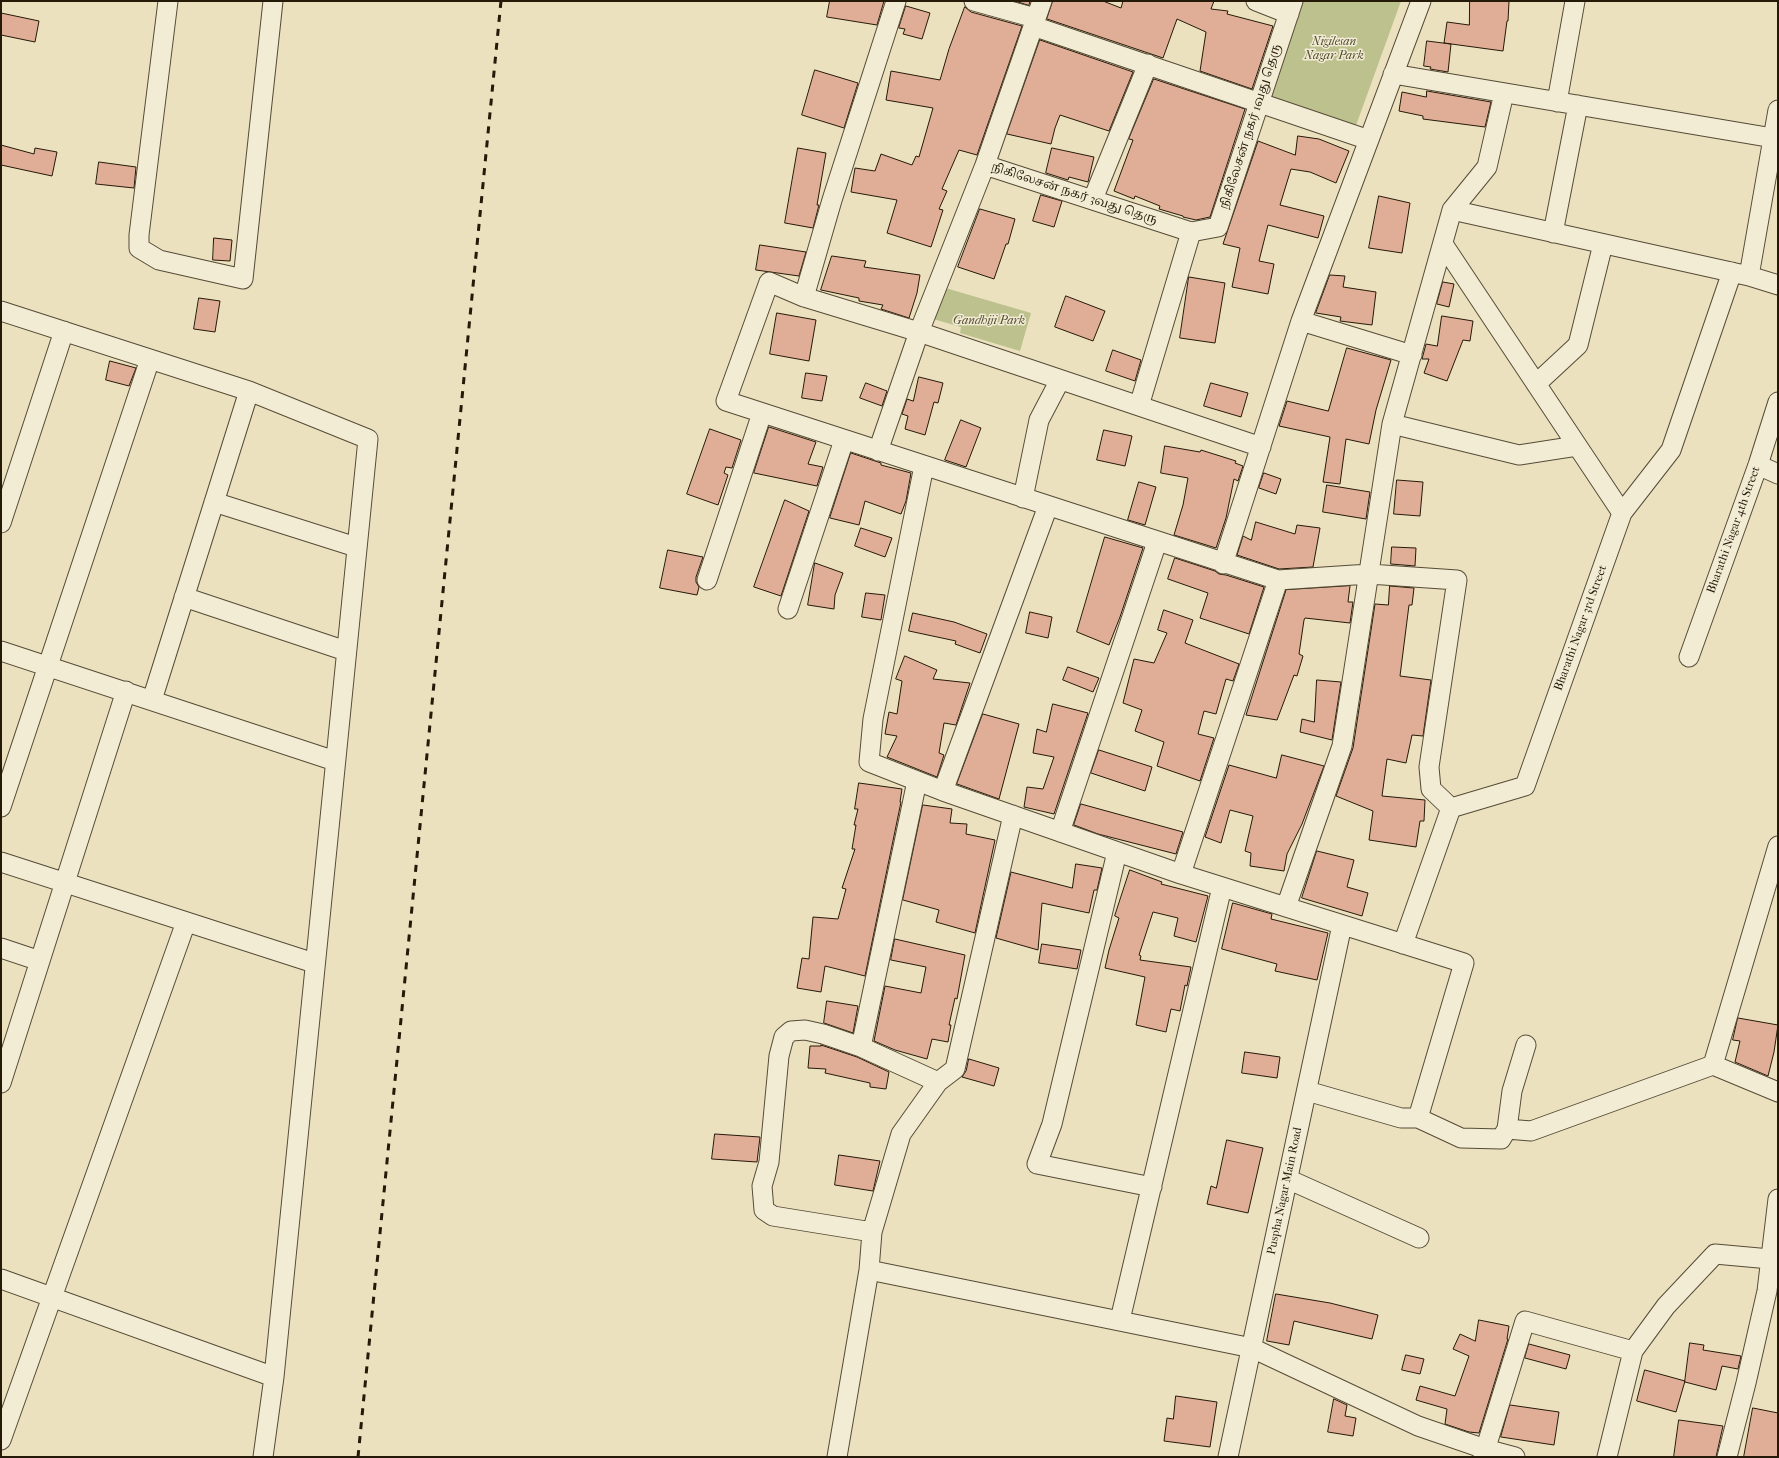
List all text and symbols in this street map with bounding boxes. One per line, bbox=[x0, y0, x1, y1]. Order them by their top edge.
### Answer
park label: Nigilesan Nagar Park bbox=[1304, 35, 1364, 63]
street label: நிகிலேசன் நகர் 1வது தெரு bbox=[1217, 42, 1285, 212]
street label: நிகிலேசன் நகர் 3வது தெரு bbox=[989, 160, 1159, 228]
park label: Gandhiji Park bbox=[953, 314, 1025, 328]
street label: Bharathi Nagar 4th Street bbox=[1704, 464, 1764, 596]
street label: Bharathi Nagar 3rd Street bbox=[1552, 563, 1610, 693]
street label: Puspha Nagar Main Road bbox=[1264, 1126, 1306, 1256]

